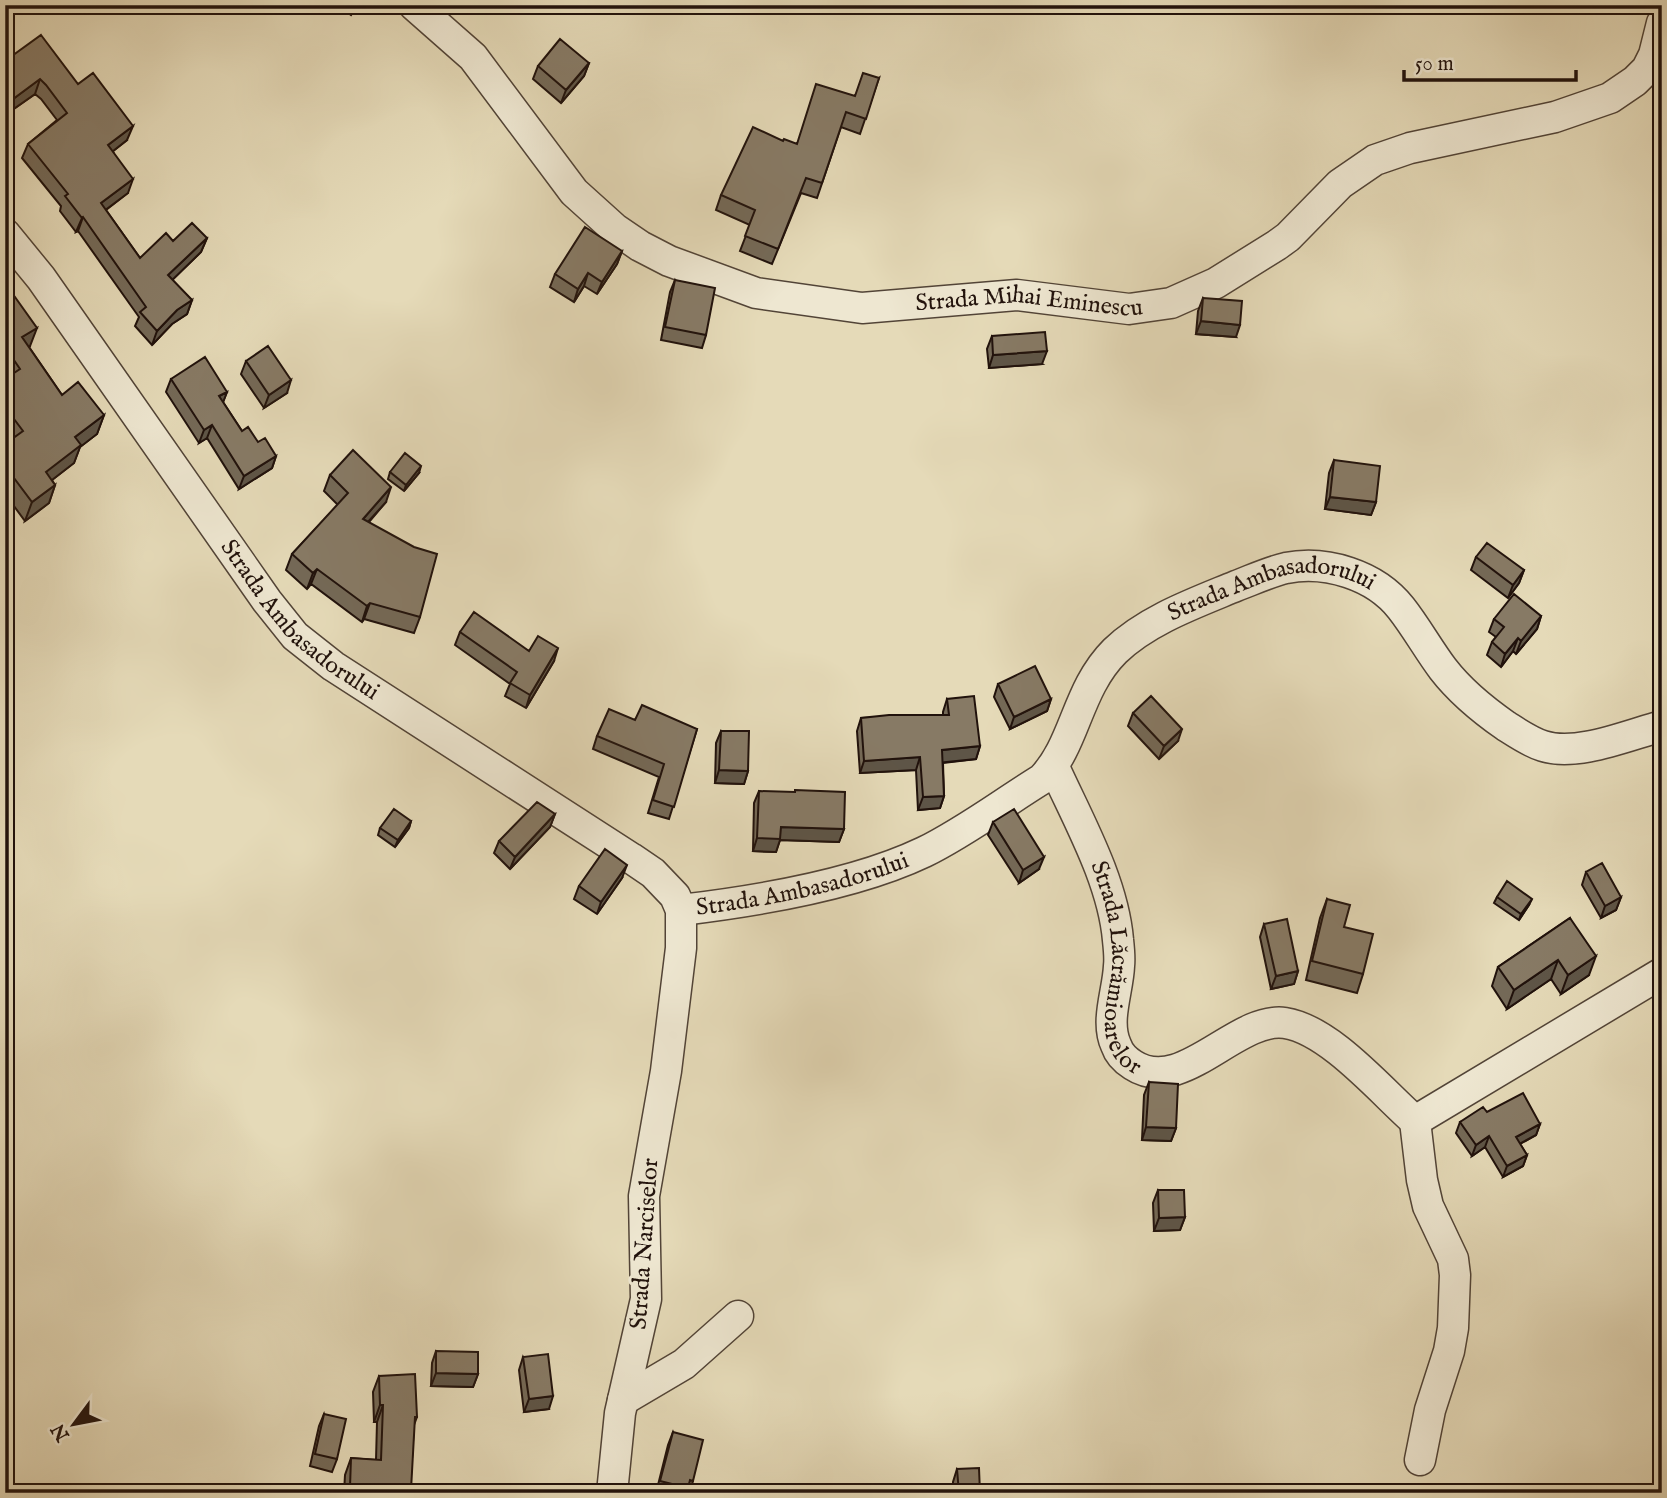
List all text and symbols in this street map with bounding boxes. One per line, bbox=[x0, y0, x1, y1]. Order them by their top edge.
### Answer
scale bar bbox=[1404, 38, 1576, 82]
text: 50 m bbox=[1415, 51, 1454, 78]
street label: Strada Mihai Eminescu bbox=[914, 279, 1145, 325]
street label: Strada Ambasadorului bbox=[213, 533, 385, 707]
street label: Strada Ambasadorului bbox=[1162, 550, 1381, 629]
street label: Strada Ambasadorului bbox=[694, 845, 913, 924]
street label: Strada Lăcrămioarelor bbox=[1083, 856, 1147, 1082]
street label: Strada Narciselor bbox=[624, 1157, 666, 1331]
north arrow bbox=[38, 1390, 108, 1460]
text: N bbox=[46, 1418, 76, 1446]

